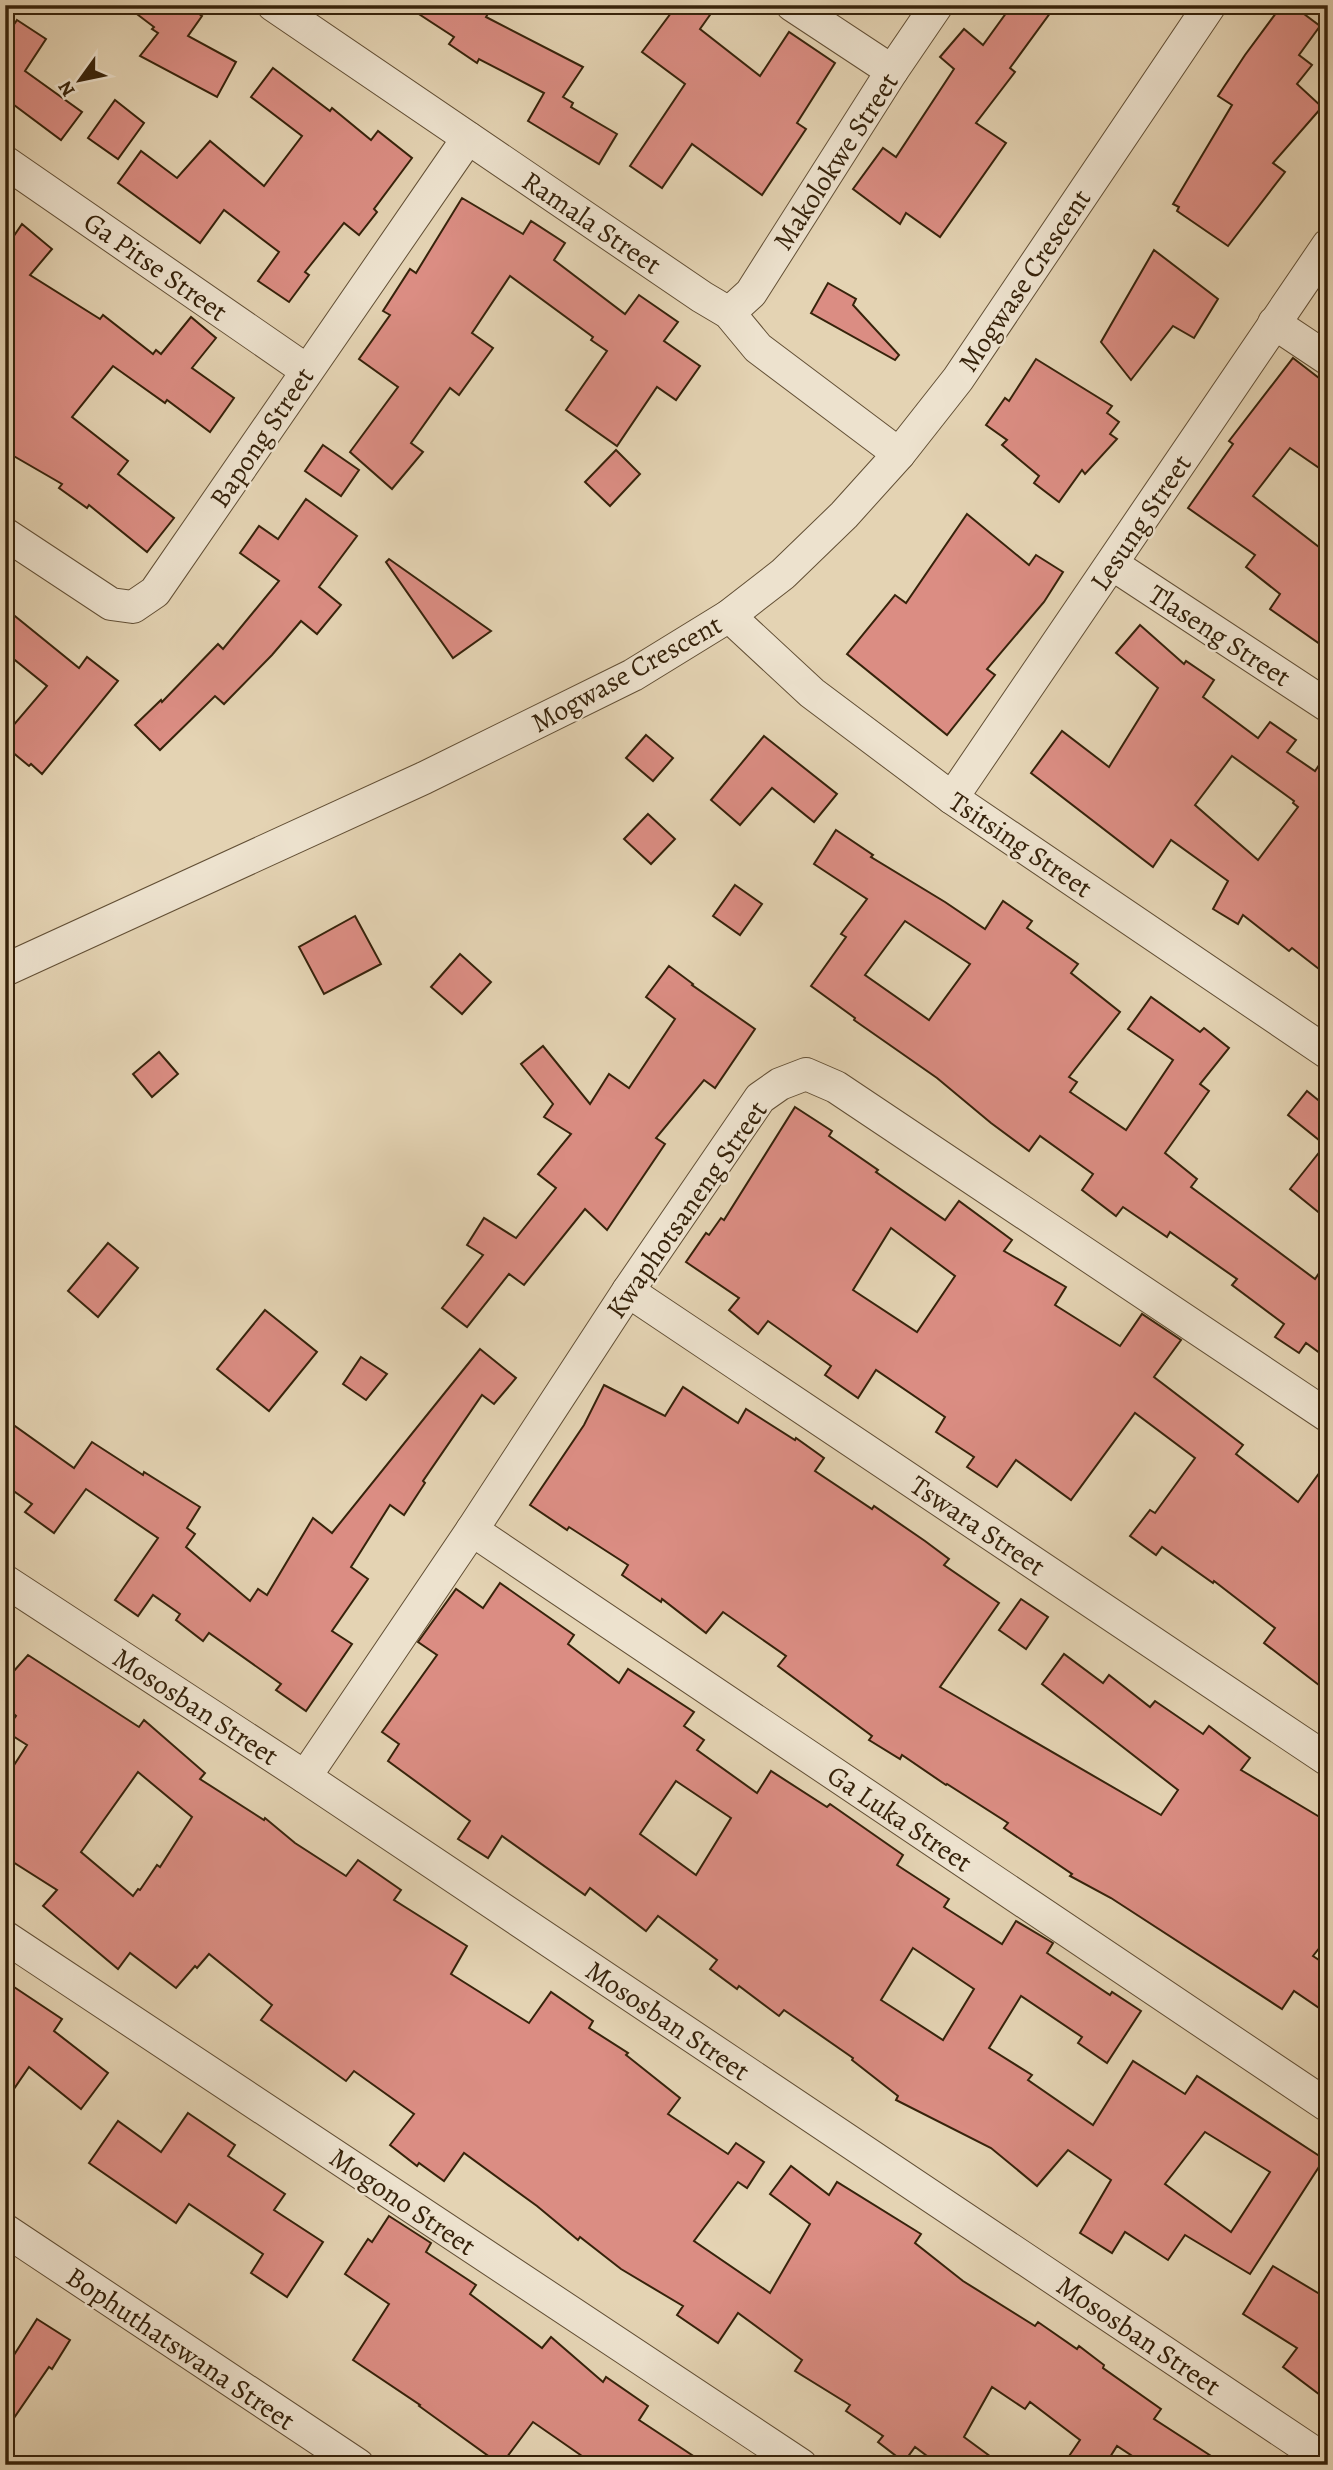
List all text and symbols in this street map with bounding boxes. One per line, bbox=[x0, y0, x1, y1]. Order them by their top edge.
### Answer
north arrow bbox=[46, 46, 116, 116]
street label: Makolokwe Street bbox=[764, 65, 908, 258]
text: N bbox=[52, 76, 81, 102]
street label: Ramala Street bbox=[514, 162, 668, 283]
street label: Mogwase Crescent bbox=[950, 182, 1100, 379]
street label: Ga Pitse Street bbox=[76, 203, 235, 330]
street label: Bapong Street bbox=[201, 360, 323, 515]
street label: Lesung Street bbox=[1081, 447, 1200, 598]
street label: Tlaseng Street bbox=[1141, 576, 1298, 696]
street label: Mogwase Crescent bbox=[524, 606, 729, 742]
street label: Tsitsing Street bbox=[941, 783, 1100, 907]
street label: Kwaphotsaneng Street bbox=[597, 1093, 776, 1326]
street label: Tswara Street bbox=[902, 1467, 1053, 1585]
street label: Mososban Street bbox=[105, 1639, 286, 1775]
street label: Ga Luka Street bbox=[820, 1756, 979, 1881]
street label: Mososban Street bbox=[578, 1952, 757, 2090]
street label: Mogono Street bbox=[322, 2139, 483, 2265]
street label: Bophuthatswana Street bbox=[59, 2258, 302, 2440]
street label: Mososban Street bbox=[1049, 2267, 1228, 2405]

